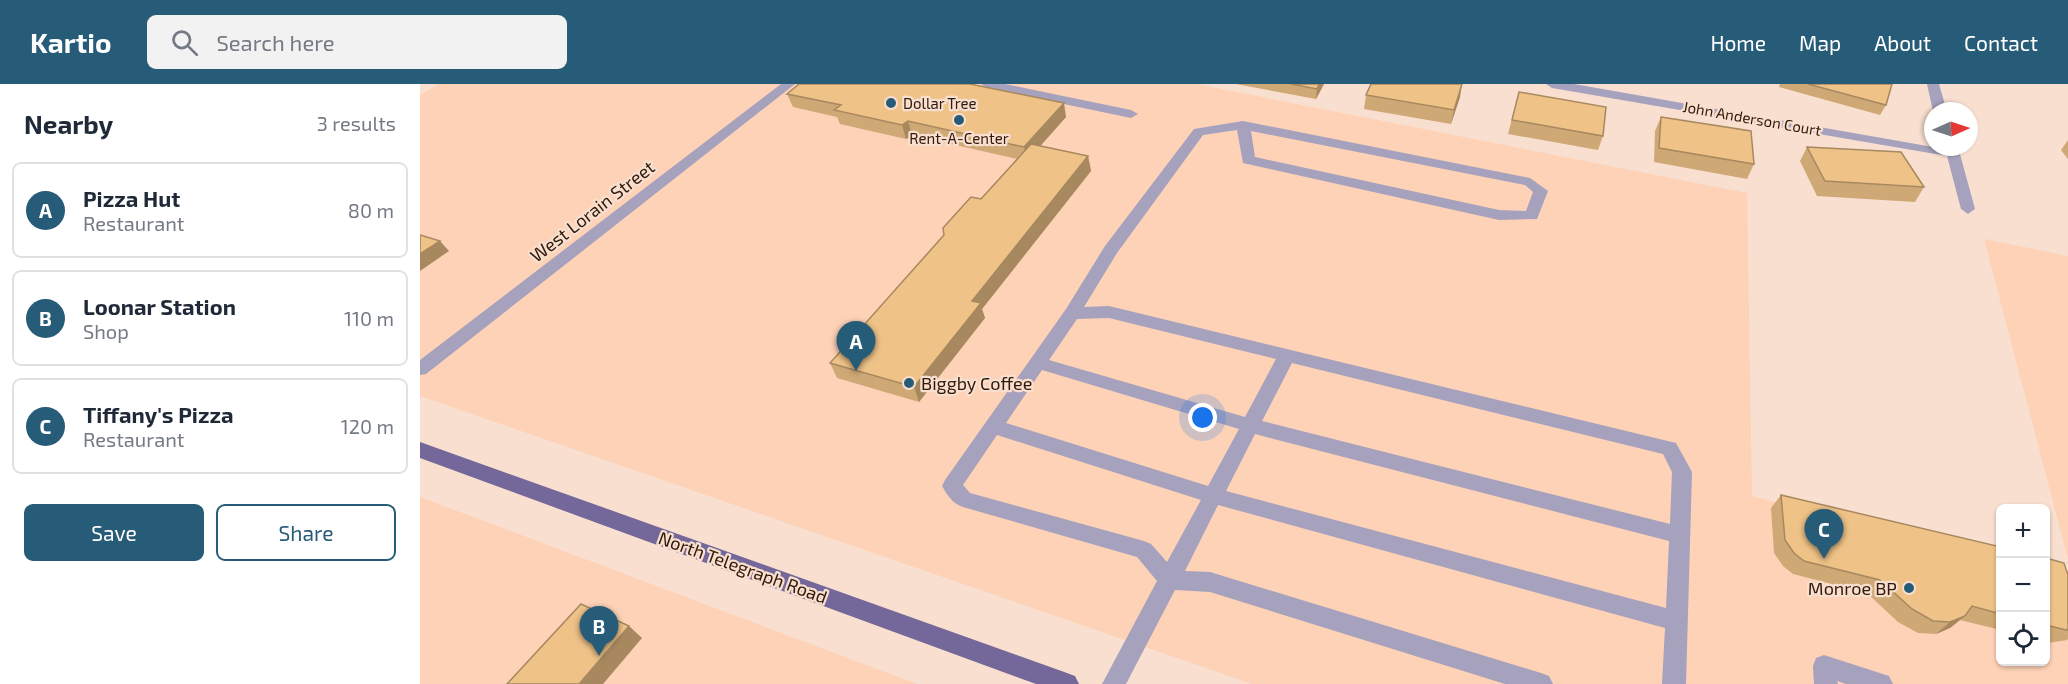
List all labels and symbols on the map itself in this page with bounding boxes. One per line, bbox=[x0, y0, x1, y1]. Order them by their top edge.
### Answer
place label: Dollar Tree bbox=[903, 94, 977, 112]
marker: Dollar Tree bbox=[884, 96, 898, 110]
street label: John Anderson Court bbox=[1681, 97, 1823, 139]
north arrow bbox=[1924, 102, 1978, 156]
marker: Rent-A-Center bbox=[952, 113, 966, 127]
place label: Rent-A-Center bbox=[909, 129, 1009, 147]
street label: West Lorain Street bbox=[525, 155, 659, 266]
pin: A bbox=[836, 322, 876, 371]
place label: Biggby Coffee bbox=[921, 372, 1032, 394]
marker: Biggby Coffee bbox=[902, 376, 916, 390]
your location bbox=[1188, 403, 1217, 432]
pin: C bbox=[1804, 510, 1844, 559]
street label: North Telegraph Road bbox=[656, 526, 830, 608]
place label: Monroe BP bbox=[1808, 577, 1897, 599]
marker: Monroe BP bbox=[1902, 581, 1916, 595]
pin: B bbox=[580, 606, 618, 656]

